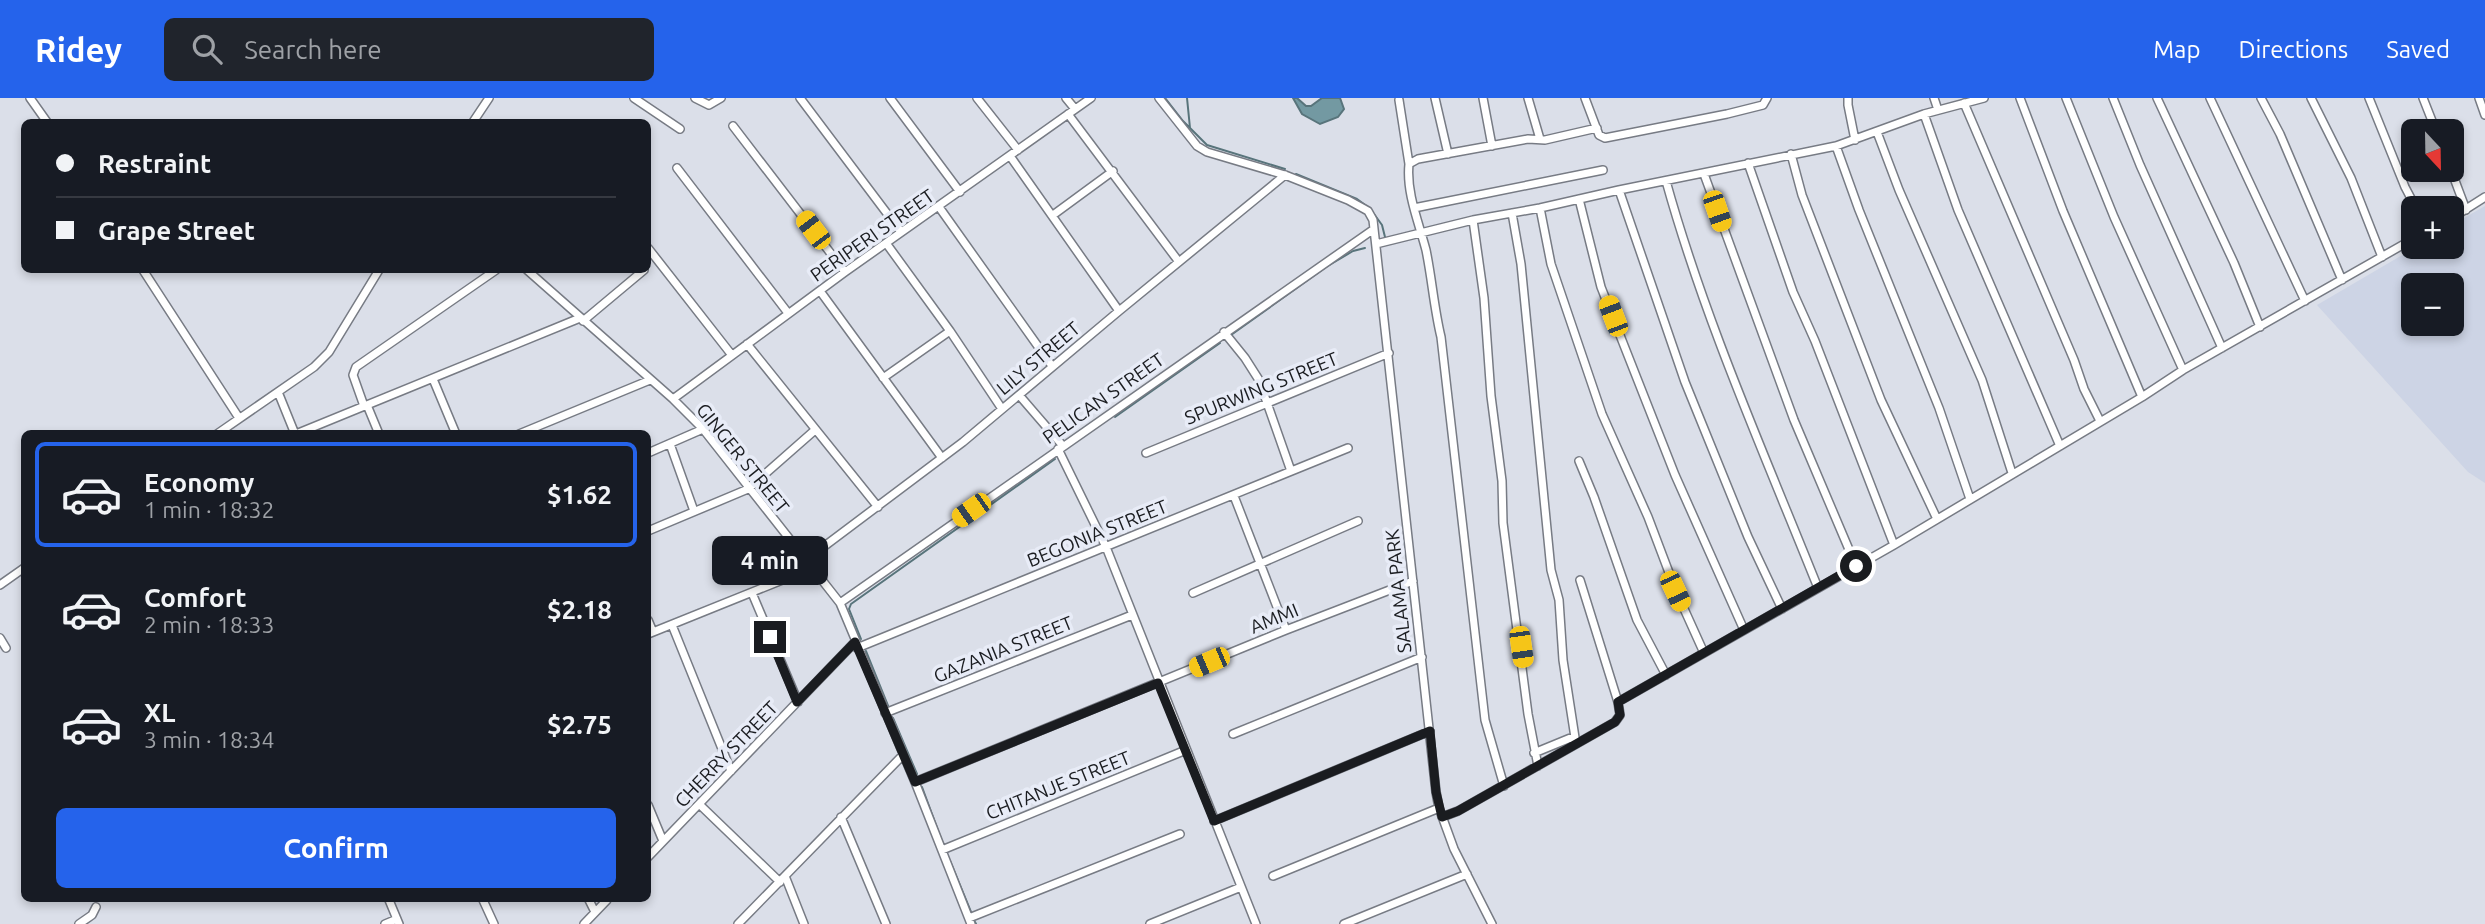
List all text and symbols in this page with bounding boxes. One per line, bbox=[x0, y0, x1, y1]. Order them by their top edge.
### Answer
search box bbox=[164, 18, 654, 81]
icon: search bbox=[188, 30, 226, 68]
text: Ridey bbox=[35, 31, 122, 68]
text: Search here bbox=[244, 35, 382, 64]
text: Map bbox=[2153, 36, 2200, 63]
text: Directions bbox=[2238, 36, 2348, 63]
text: Saved bbox=[2386, 36, 2450, 63]
north arrow bbox=[2401, 119, 2464, 182]
map controls bbox=[2401, 119, 2464, 336]
text: Restraint bbox=[98, 149, 211, 178]
street label: PERIPERI STREET bbox=[806, 184, 938, 286]
car bbox=[1701, 188, 1734, 234]
button: + bbox=[2401, 196, 2464, 259]
car bbox=[792, 207, 835, 253]
text: Grape Street bbox=[98, 216, 255, 245]
button: − bbox=[2401, 273, 2464, 336]
car bbox=[1596, 293, 1631, 339]
street label: LILY STREET bbox=[992, 317, 1084, 399]
street label: SPURWING STREET bbox=[1181, 347, 1341, 429]
street label: PELICAN STREET bbox=[1038, 348, 1168, 448]
street label: GINGER STREET bbox=[692, 399, 794, 518]
icon: car bbox=[60, 463, 123, 526]
text: Economy bbox=[144, 468, 254, 497]
text: $1.62 bbox=[547, 480, 612, 509]
car bbox=[948, 489, 995, 531]
street label: BEGONIA STREET bbox=[1024, 495, 1171, 571]
text: 1 min · 18:32 bbox=[144, 497, 275, 522]
street label: SALAMA PARK bbox=[1381, 528, 1415, 654]
callout: 4 min bbox=[712, 536, 828, 584]
text: 4 min bbox=[741, 548, 799, 573]
route start bbox=[1840, 550, 1872, 582]
car bbox=[1657, 568, 1694, 614]
icon: car bbox=[60, 578, 123, 641]
text: Comfort bbox=[144, 583, 247, 612]
text: $2.18 bbox=[547, 595, 612, 624]
street label: AMMI bbox=[1247, 598, 1301, 638]
street label: GAZANIA STREET bbox=[930, 611, 1076, 687]
text: 2 min · 18:33 bbox=[144, 612, 275, 637]
route end bbox=[754, 621, 786, 653]
car bbox=[1508, 625, 1535, 669]
car bbox=[1186, 644, 1233, 680]
icon: car bbox=[60, 693, 123, 756]
street label: CHERRY STREET bbox=[670, 696, 782, 812]
text: XL bbox=[144, 698, 175, 727]
text: $2.75 bbox=[547, 710, 612, 739]
text: 3 min · 18:34 bbox=[144, 727, 275, 752]
street label: CHITANJE STREET bbox=[983, 746, 1134, 824]
button: Confirm bbox=[56, 808, 616, 888]

